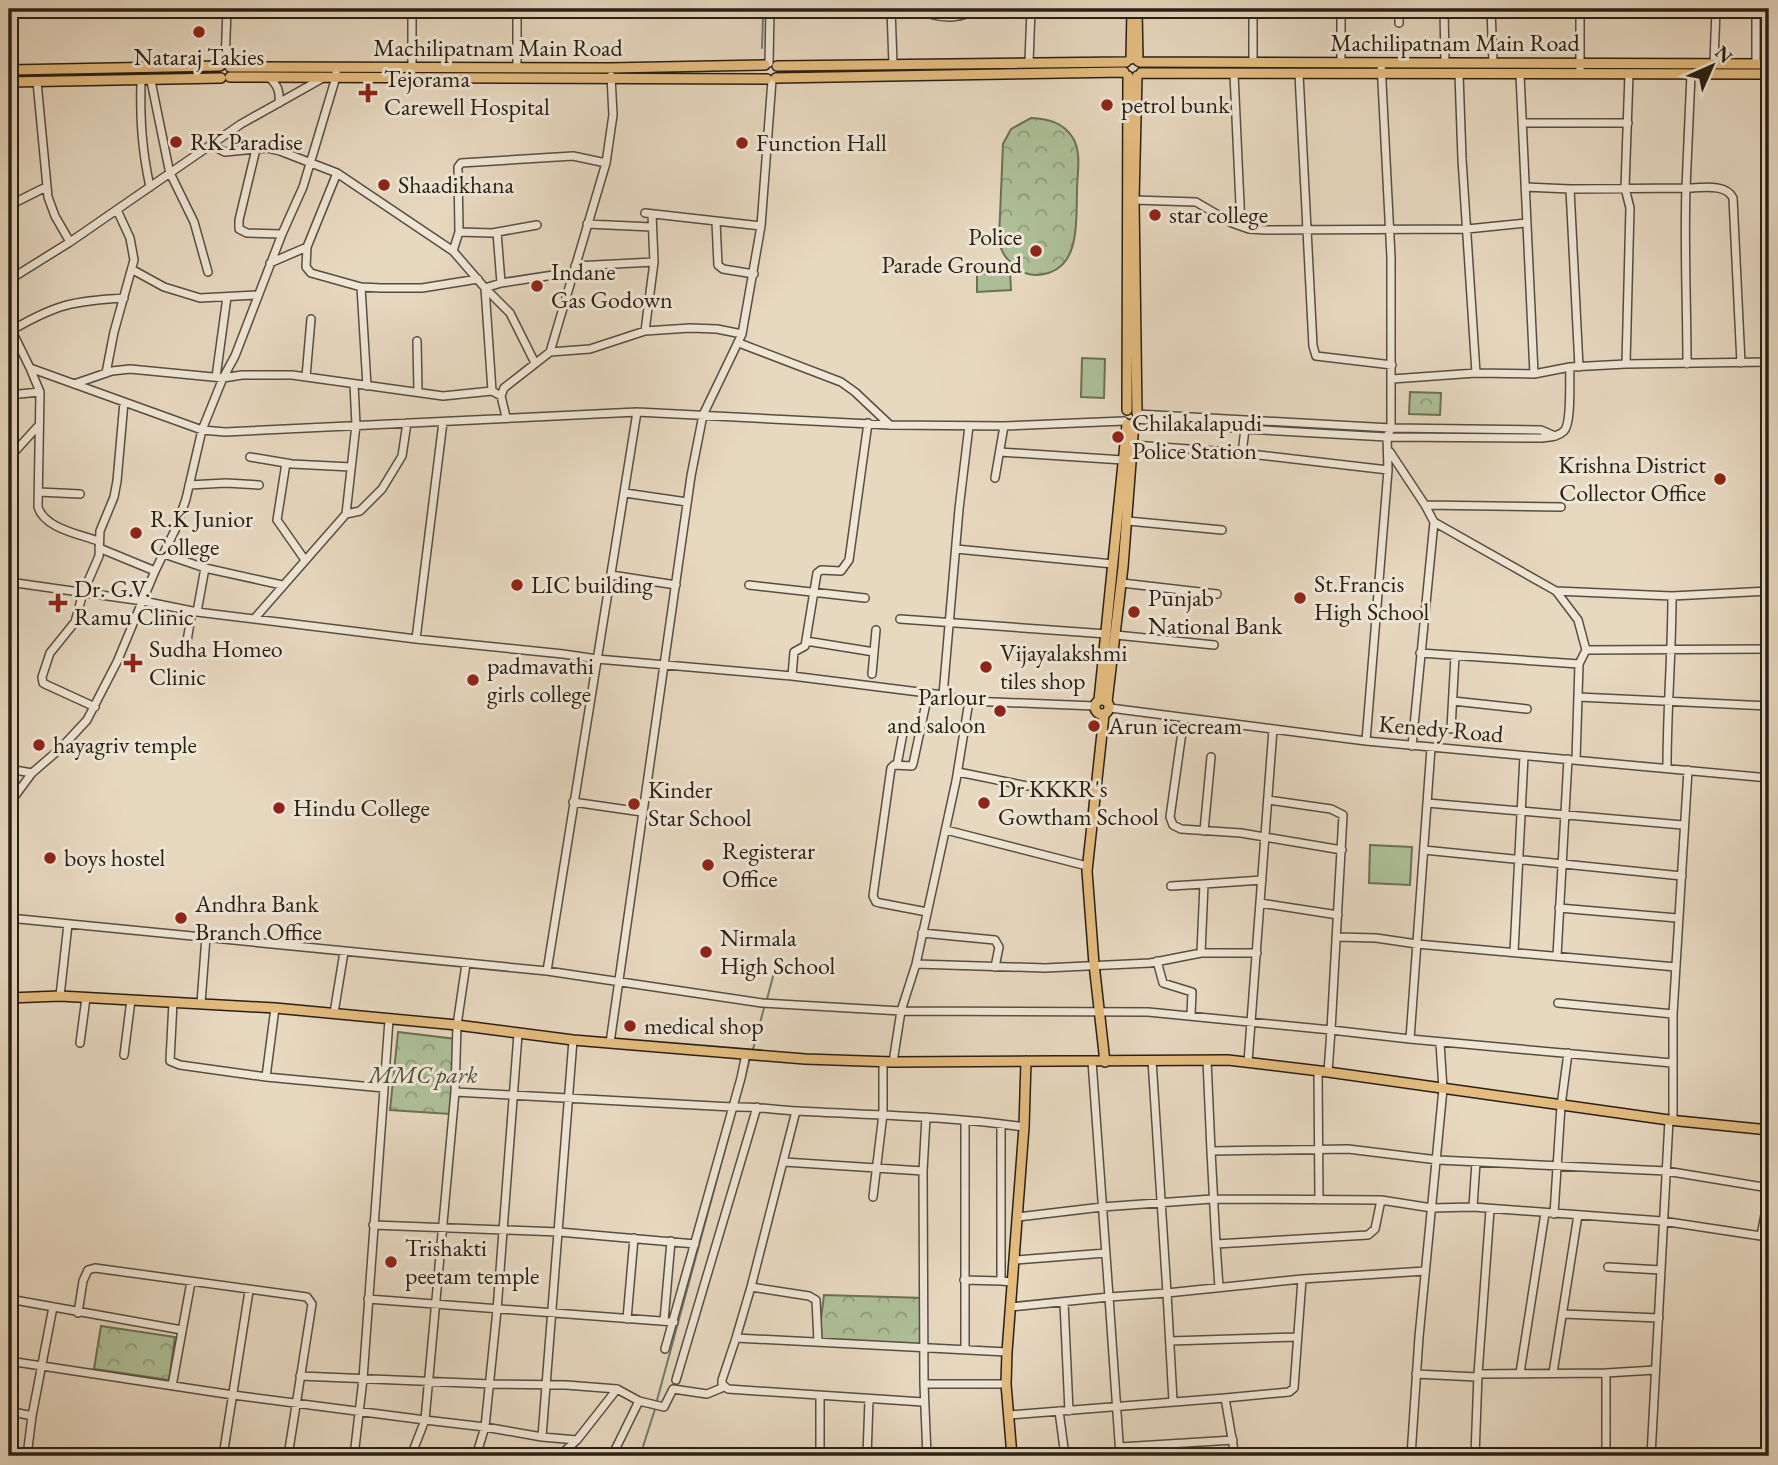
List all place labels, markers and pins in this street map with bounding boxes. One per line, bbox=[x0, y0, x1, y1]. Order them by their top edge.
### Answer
marker: Nataraj Takies bbox=[191, 24, 207, 40]
place label: Nataraj Takies bbox=[134, 41, 264, 72]
place label: Tejorama Carewell Hospital bbox=[384, 63, 550, 122]
marker: Tejorama Carewell Hospital bbox=[358, 83, 378, 103]
place label: petrol bunk bbox=[1121, 89, 1230, 120]
marker: petrol bunk bbox=[1099, 97, 1115, 113]
place label: RK Paradise bbox=[190, 126, 303, 157]
place label: Function Hall bbox=[756, 127, 887, 158]
marker: RK Paradise bbox=[168, 134, 184, 150]
marker: Function Hall bbox=[734, 135, 750, 151]
place label: Shaadikhana bbox=[398, 169, 515, 200]
marker: Shaadikhana bbox=[376, 177, 392, 193]
place label: star college bbox=[1169, 199, 1268, 230]
marker: star college bbox=[1147, 207, 1163, 223]
place label: Police Parade Ground bbox=[882, 221, 1023, 280]
marker: Police Parade Ground bbox=[1028, 243, 1044, 259]
place label: Indane Gas Godown bbox=[551, 256, 673, 315]
marker: Indane Gas Godown bbox=[529, 278, 545, 294]
place label: Chilakalapudi Police Station bbox=[1132, 407, 1262, 466]
marker: Chilakalapudi Police Station bbox=[1110, 429, 1126, 445]
place label: Krishna District Collector Office bbox=[1558, 449, 1706, 508]
marker: Krishna District Collector Office bbox=[1712, 471, 1728, 487]
place label: R.K Junior College bbox=[150, 503, 253, 562]
marker: R.K Junior College bbox=[128, 525, 144, 541]
place label: St.Francis High School bbox=[1314, 568, 1430, 627]
place label: LIC building bbox=[531, 569, 653, 600]
place label: Dr. G.V. Ramu Clinic bbox=[74, 573, 194, 632]
marker: LIC building bbox=[509, 577, 525, 593]
place label: Punjab National Bank bbox=[1148, 582, 1283, 641]
marker: St.Francis High School bbox=[1292, 590, 1308, 606]
marker: Dr. G.V. Ramu Clinic bbox=[48, 593, 68, 613]
marker: Punjab National Bank bbox=[1126, 604, 1142, 620]
place label: Sudha Homeo Clinic bbox=[149, 633, 283, 692]
place label: Vijayalakshmi tiles shop bbox=[1000, 637, 1127, 696]
place label: padmavathi girls college bbox=[487, 650, 594, 709]
marker: Sudha Homeo Clinic bbox=[123, 653, 143, 673]
marker: Vijayalakshmi tiles shop bbox=[978, 659, 994, 675]
marker: padmavathi girls college bbox=[465, 672, 481, 688]
place label: Parlour and saloon bbox=[887, 681, 986, 740]
marker: Parlour and saloon bbox=[992, 703, 1008, 719]
place label: Arun icecream bbox=[1107, 710, 1242, 741]
marker: Arun icecream bbox=[1086, 718, 1102, 734]
place label: hayagriv temple bbox=[53, 729, 197, 760]
marker: hayagriv temple bbox=[31, 737, 47, 753]
place label: Dr KKKR's Gowtham School bbox=[998, 773, 1159, 832]
place label: Kinder Star School bbox=[648, 774, 752, 833]
place label: Hindu College bbox=[293, 792, 430, 823]
marker: Dr KKKR's Gowtham School bbox=[976, 795, 992, 811]
marker: Kinder Star School bbox=[626, 796, 642, 812]
marker: Hindu College bbox=[271, 800, 287, 816]
place label: Registerar Office bbox=[722, 835, 815, 894]
place label: boys hostel bbox=[64, 842, 166, 873]
marker: boys hostel bbox=[42, 850, 58, 866]
marker: Registerar Office bbox=[700, 857, 716, 873]
place label: Andhra Bank Branch Office bbox=[194, 888, 322, 947]
marker: Andhra Bank Branch Office bbox=[173, 910, 189, 926]
place label: Nirmala High School bbox=[720, 922, 836, 981]
marker: Nirmala High School bbox=[698, 944, 714, 960]
place label: medical shop bbox=[644, 1010, 764, 1041]
marker: medical shop bbox=[622, 1018, 638, 1034]
place label: Trishakti peetam temple bbox=[405, 1232, 539, 1291]
marker: Trishakti peetam temple bbox=[383, 1254, 399, 1270]

